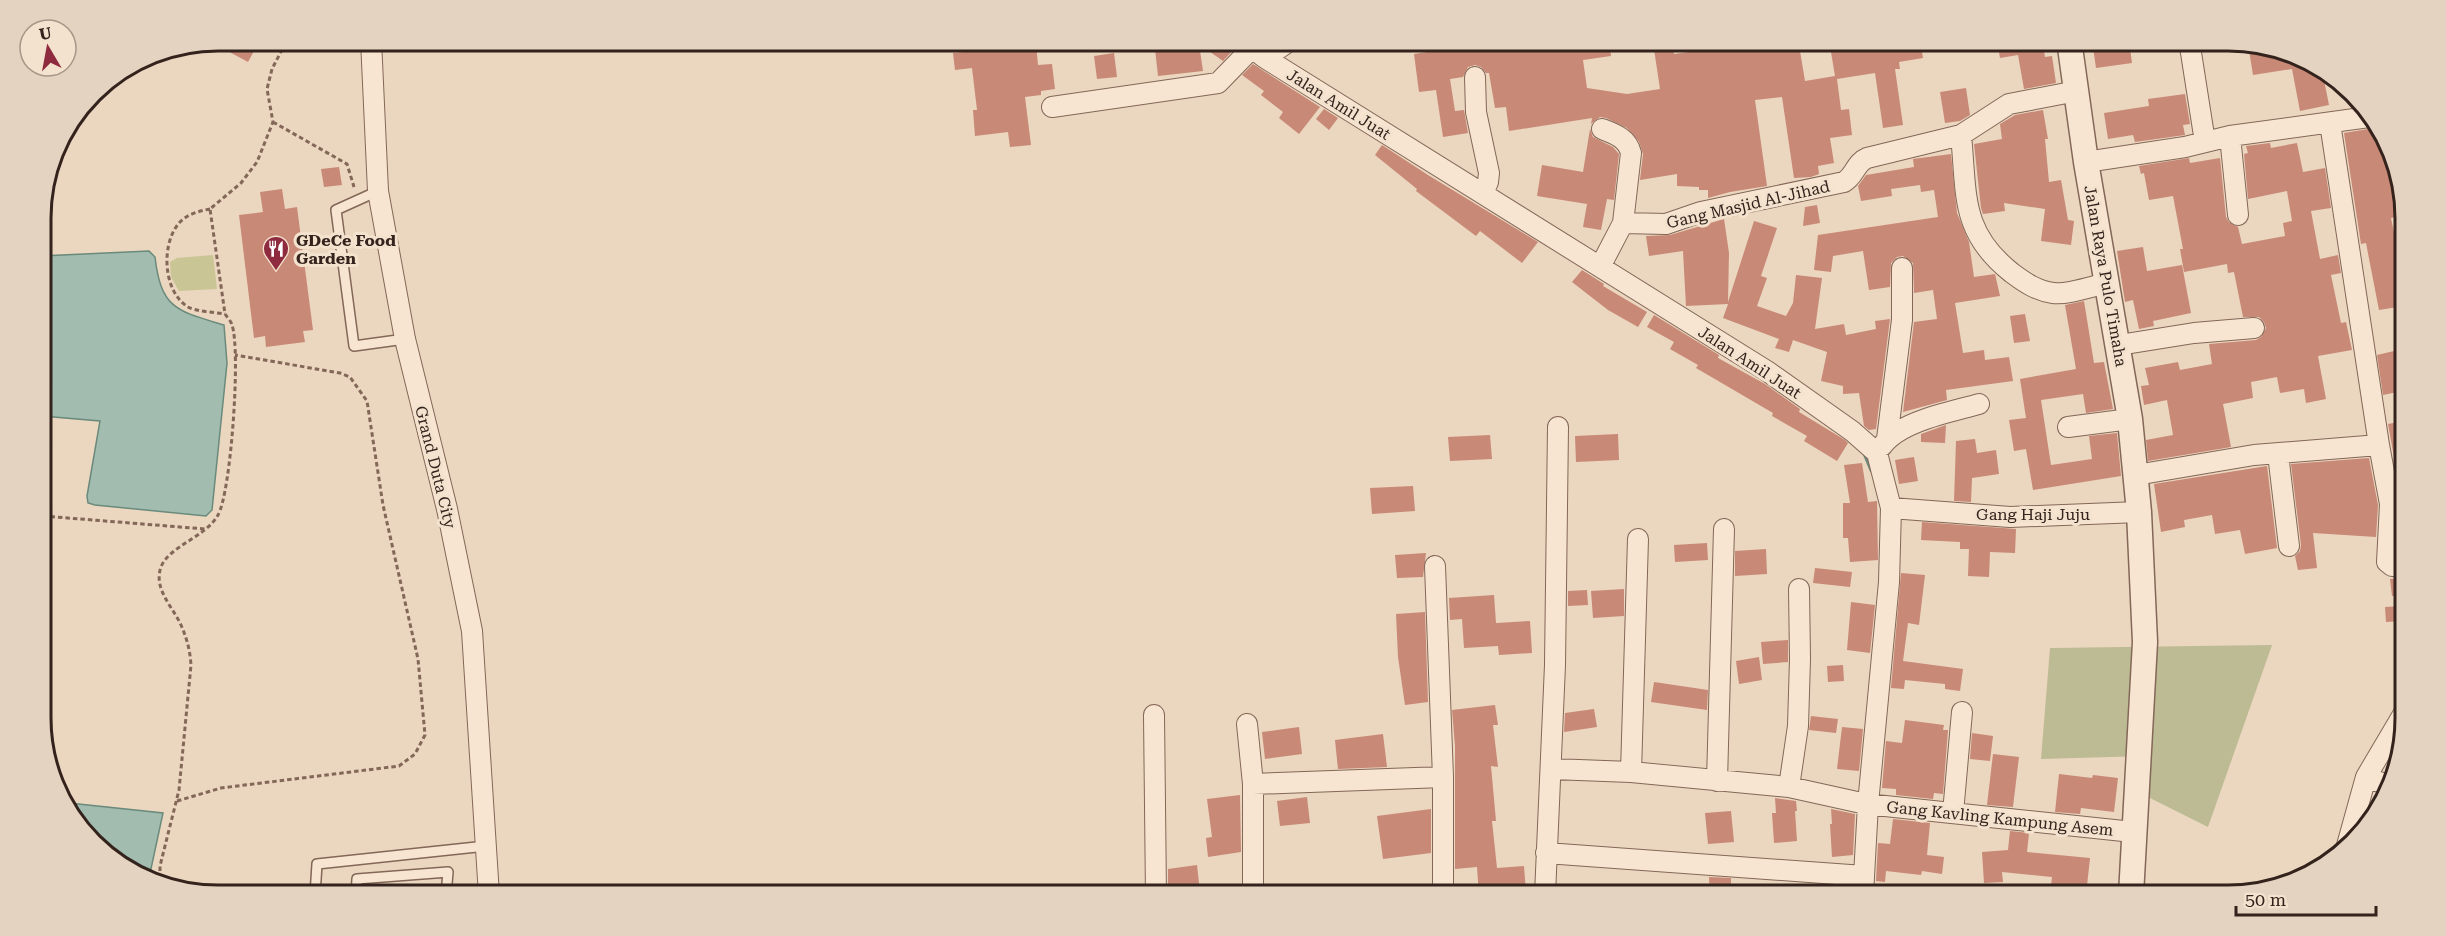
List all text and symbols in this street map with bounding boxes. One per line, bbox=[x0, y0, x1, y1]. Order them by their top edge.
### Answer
north arrow bbox=[18, 18, 78, 78]
text: U bbox=[38, 23, 53, 44]
street label: Jalan Amil Juat bbox=[1283, 65, 1394, 144]
street label: Gang Masjid Al-Jihad bbox=[1665, 176, 1832, 233]
street label: Jalan Raya Pulo Timaha bbox=[2080, 184, 2131, 369]
place label: GDeCe Food Garden bbox=[296, 231, 396, 268]
restaurant icon: GDeCe Food Garden bbox=[261, 234, 291, 272]
street label: Jalan Amil Juat bbox=[1695, 322, 1805, 403]
street label: Grand Duta City bbox=[411, 404, 460, 531]
street label: Gang Haji Juju bbox=[1976, 505, 2090, 524]
street label: Gang Kavling Kampung Asem bbox=[1886, 797, 2115, 840]
scale bar bbox=[2236, 879, 2376, 917]
text: 50 m bbox=[2245, 889, 2286, 910]

